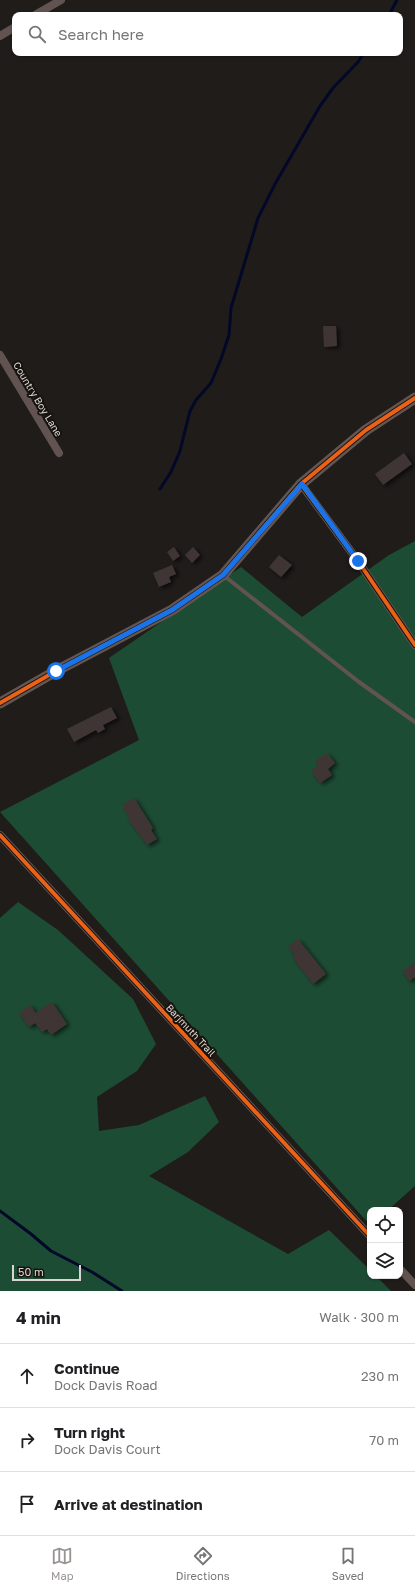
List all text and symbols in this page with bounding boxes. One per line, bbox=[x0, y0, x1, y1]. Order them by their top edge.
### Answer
search box bbox=[12, 12, 403, 56]
icon: search bbox=[26, 23, 48, 45]
text: Search here bbox=[58, 25, 144, 43]
street label: Country Boy Lane bbox=[11, 359, 65, 439]
route end bbox=[349, 552, 367, 570]
route start bbox=[47, 662, 65, 680]
street label: Barjmuth Trail bbox=[164, 1001, 218, 1059]
map controls bbox=[367, 1207, 403, 1279]
button: locate bbox=[367, 1207, 403, 1243]
button: layers bbox=[367, 1243, 403, 1279]
scale bar bbox=[12, 1263, 81, 1282]
text: 50 m bbox=[18, 1265, 44, 1278]
text: 4 min bbox=[16, 1307, 61, 1328]
text: Walk · 300 m bbox=[319, 1309, 399, 1325]
text: Continue bbox=[54, 1359, 120, 1377]
icon: ahead bbox=[16, 1365, 38, 1387]
text: 230 m bbox=[361, 1368, 399, 1384]
text: Dock Davis Road bbox=[54, 1377, 158, 1393]
text: Turn right bbox=[54, 1423, 125, 1441]
icon: right bbox=[16, 1429, 38, 1451]
text: 70 m bbox=[369, 1432, 399, 1448]
text: Dock Davis Court bbox=[54, 1441, 161, 1457]
icon: arrive bbox=[16, 1493, 38, 1515]
text: Arrive at destination bbox=[54, 1495, 203, 1513]
tab: Map bbox=[51, 1545, 74, 1582]
tab: Directions bbox=[176, 1545, 230, 1582]
tab: Saved bbox=[332, 1545, 364, 1582]

